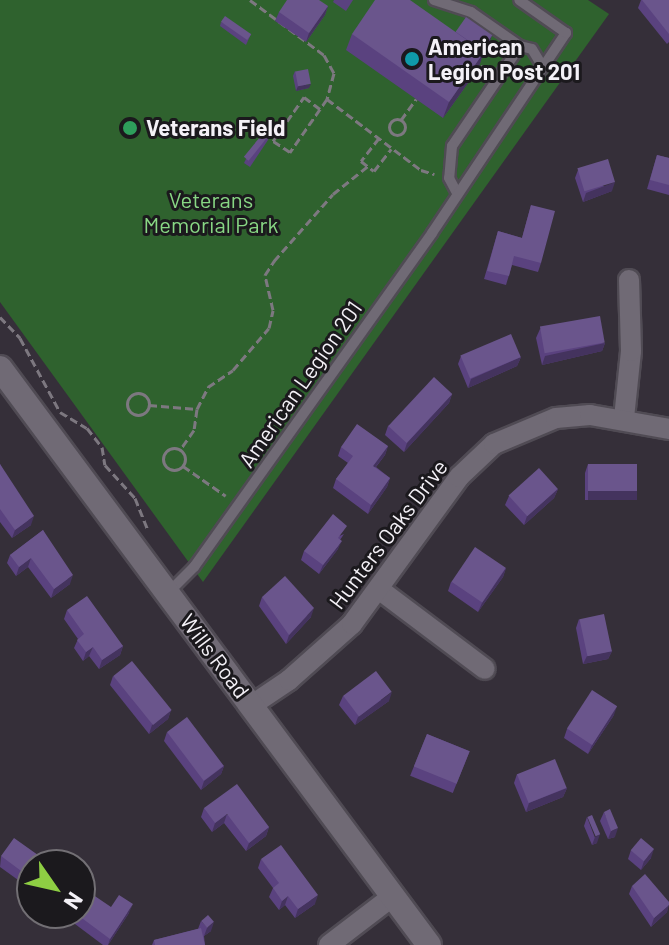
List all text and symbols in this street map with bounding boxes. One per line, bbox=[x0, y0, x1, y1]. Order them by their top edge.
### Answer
place label: American Legion Post 201 bbox=[428, 33, 580, 84]
marker: American Legion Post 201 bbox=[403, 50, 421, 68]
place label: Veterans Field bbox=[146, 115, 285, 141]
marker: Veterans Field bbox=[121, 119, 139, 137]
park label: Veterans Memorial Park bbox=[143, 186, 279, 238]
street label: American Legion 201 bbox=[233, 296, 367, 472]
street label: Hunters Oaks Drive bbox=[323, 454, 453, 614]
street label: Wills Road bbox=[175, 609, 255, 703]
north arrow bbox=[16, 849, 96, 929]
text: N bbox=[59, 888, 89, 915]

